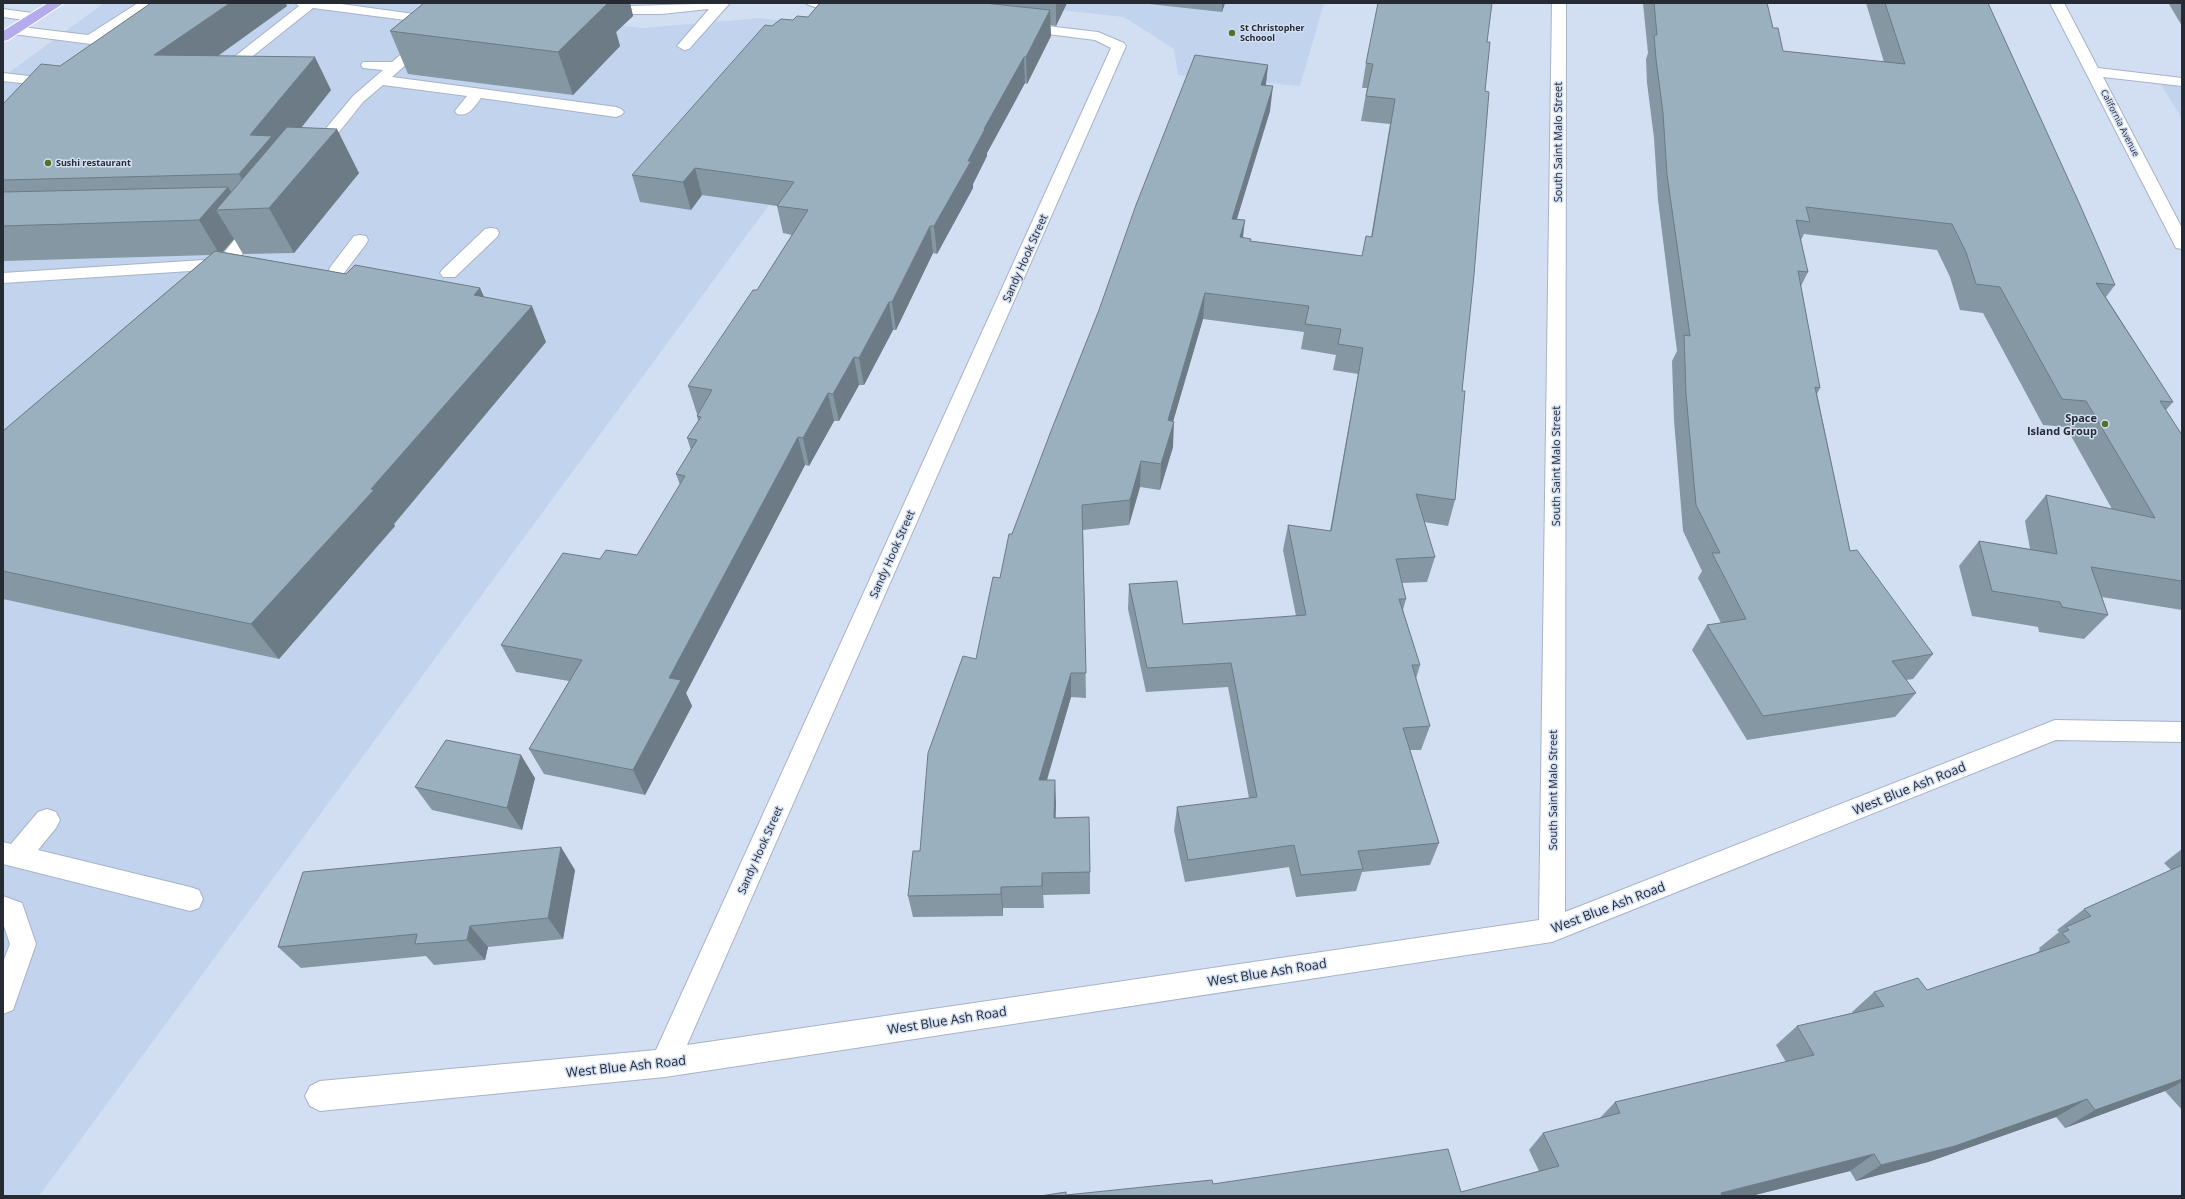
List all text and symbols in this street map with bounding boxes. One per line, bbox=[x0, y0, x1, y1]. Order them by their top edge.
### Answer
place label: St Christopher Schoool bbox=[1240, 21, 1305, 44]
marker: St Christopher Schoool bbox=[1227, 28, 1237, 38]
street label: South Saint Malo Street bbox=[1550, 82, 1565, 202]
street label: California Avenue bbox=[2098, 87, 2143, 159]
place label: Sushi restaurant bbox=[56, 156, 131, 169]
marker: Sushi restaurant bbox=[43, 158, 53, 168]
street label: Sandy Hook Street bbox=[998, 211, 1051, 304]
street label: South Saint Malo Street bbox=[1548, 406, 1563, 526]
place label: Space Island Group bbox=[2027, 410, 2097, 438]
marker: Space Island Group bbox=[2100, 419, 2110, 429]
street label: Sandy Hook Street bbox=[865, 507, 918, 600]
street label: South Saint Malo Street bbox=[1545, 730, 1560, 850]
street label: West Blue Ash Road bbox=[1850, 757, 1968, 819]
street label: Sandy Hook Street bbox=[733, 803, 786, 896]
street label: West Blue Ash Road bbox=[1548, 877, 1668, 937]
street label: West Blue Ash Road bbox=[1206, 954, 1328, 990]
street label: West Blue Ash Road bbox=[886, 1002, 1008, 1038]
street label: West Blue Ash Road bbox=[565, 1051, 687, 1081]

